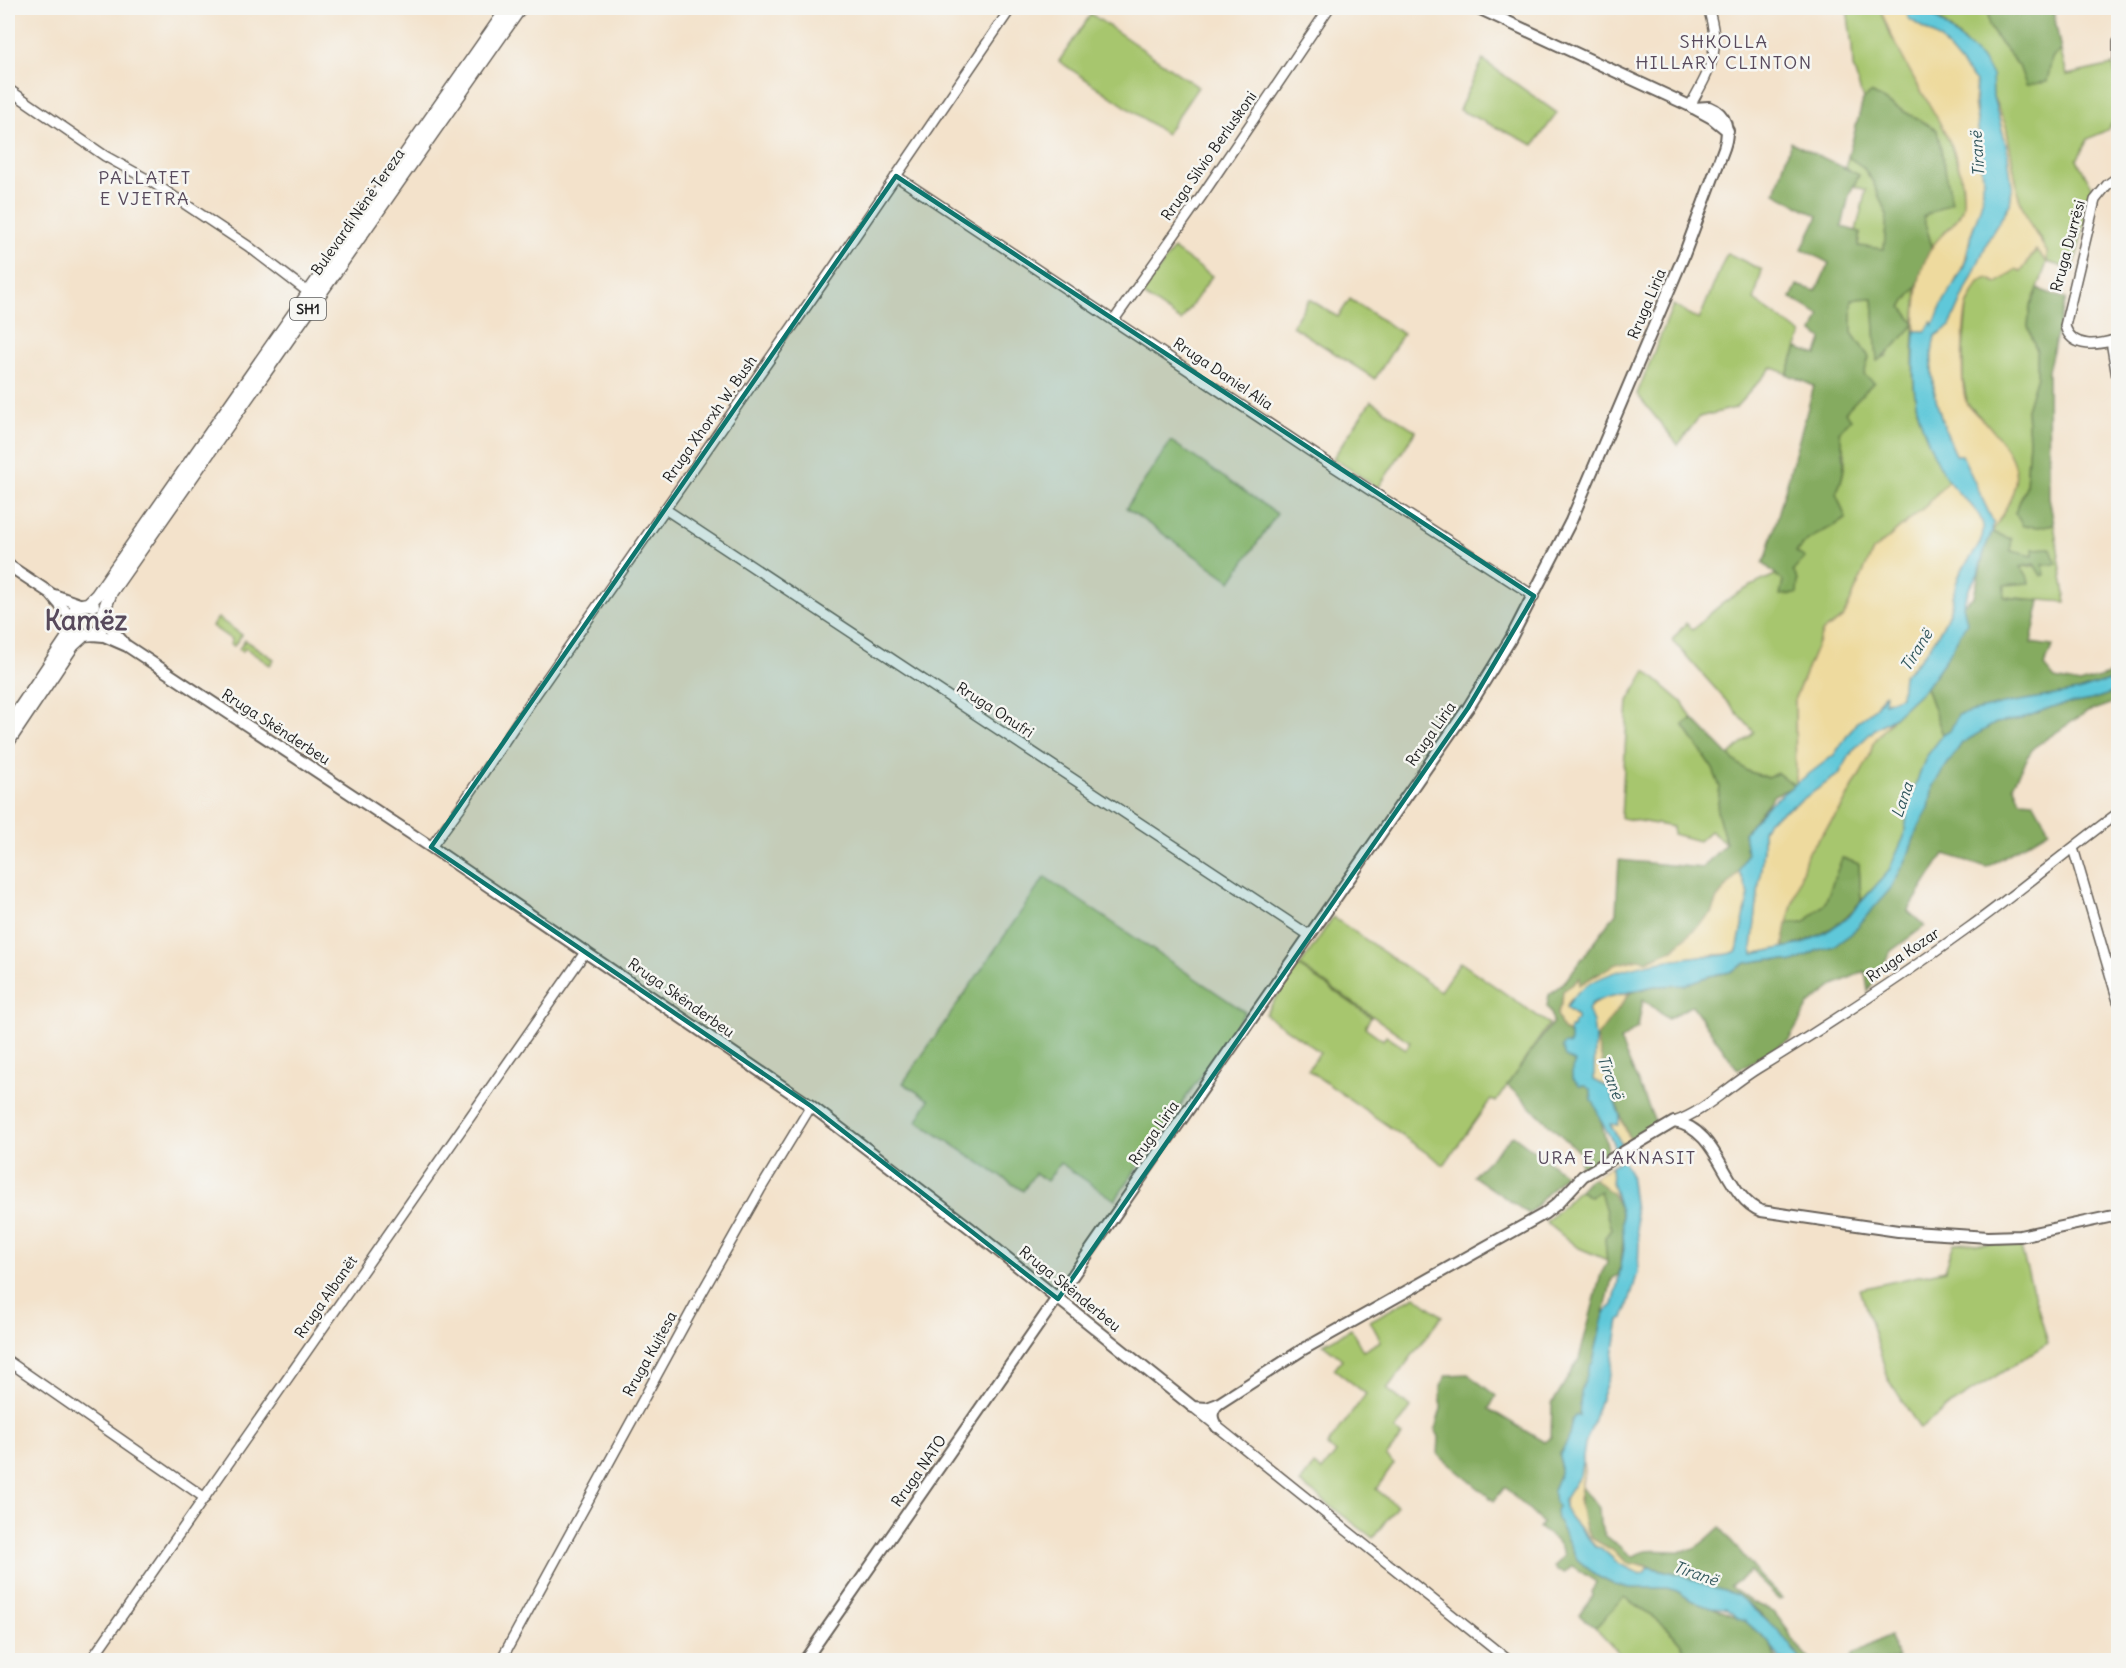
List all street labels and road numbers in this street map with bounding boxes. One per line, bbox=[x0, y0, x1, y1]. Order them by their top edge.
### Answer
street label: Rruga Silvio Berluskoni bbox=[1157, 87, 1260, 224]
street label: Bulevardi Nënë Tereza bbox=[307, 144, 409, 279]
street label: Rruga Durrësi bbox=[2046, 198, 2089, 294]
street label: Rruga Liria bbox=[1623, 265, 1670, 342]
road number: SH1 bbox=[290, 298, 326, 320]
street label: Rruga Daniel Alia bbox=[1170, 333, 1277, 414]
street label: Rruga Xhorxh W. Bush bbox=[659, 351, 761, 486]
street label: Rruga Onufri bbox=[953, 678, 1037, 742]
street label: Rruga Skënderbeu bbox=[218, 684, 334, 769]
street label: Rruga Liria bbox=[1401, 697, 1460, 770]
street label: Rruga Kozar bbox=[1863, 923, 1943, 986]
street label: Rruga Skënderbeu bbox=[624, 954, 738, 1042]
street label: Rruga Liria bbox=[1124, 1096, 1183, 1169]
street label: Rruga Skënderbeu bbox=[1016, 1242, 1125, 1336]
street label: Rruga Albanët bbox=[290, 1252, 361, 1342]
street label: Rruga Kujtesa bbox=[618, 1307, 681, 1400]
street label: Rruga NATO bbox=[887, 1431, 950, 1510]

